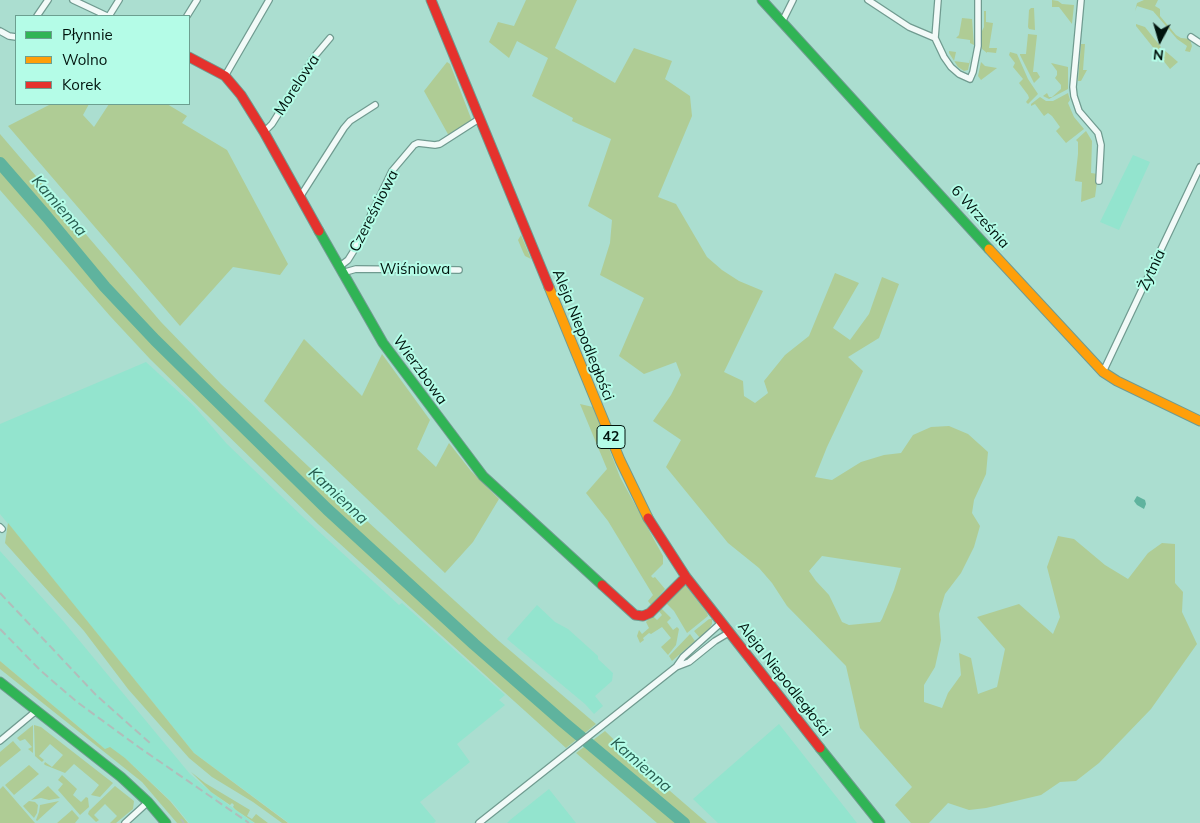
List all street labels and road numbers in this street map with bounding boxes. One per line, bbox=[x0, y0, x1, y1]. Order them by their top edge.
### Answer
street label: Morelowa bbox=[271, 51, 323, 119]
street label: Czereśniowa bbox=[346, 167, 402, 255]
street label: 6 Września bbox=[947, 182, 1013, 252]
street label: Żytnia bbox=[1135, 247, 1169, 293]
street label: Wiśniowa bbox=[380, 260, 450, 278]
street label: Aleja Niepodległości bbox=[548, 267, 618, 403]
street label: Wierzbowa bbox=[389, 332, 451, 408]
road number: 42 bbox=[597, 426, 625, 448]
street label: Aleja Niepodległości bbox=[734, 618, 834, 740]

